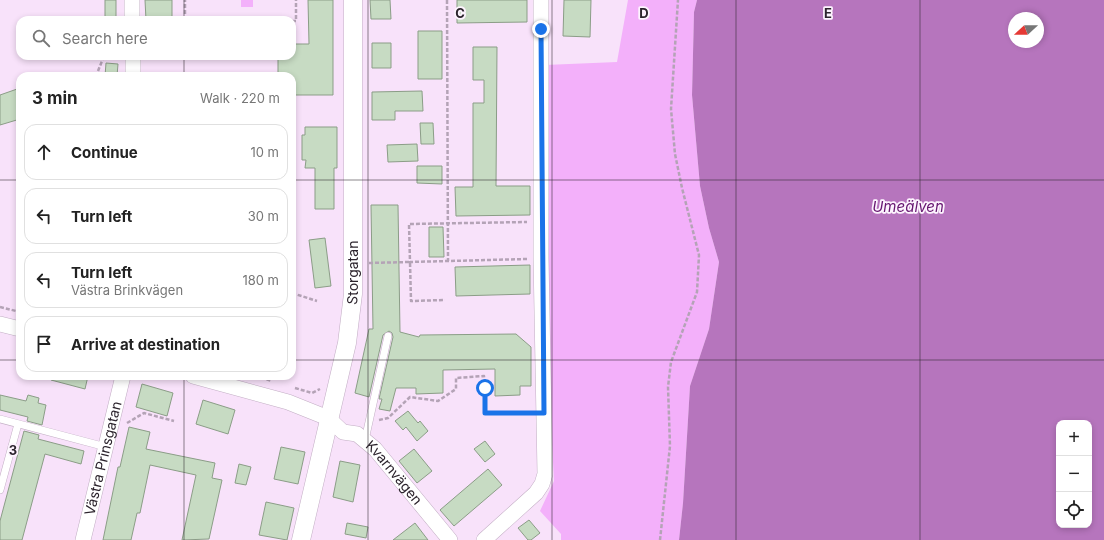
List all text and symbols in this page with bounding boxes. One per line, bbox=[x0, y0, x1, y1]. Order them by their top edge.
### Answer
text: C bbox=[455, 5, 465, 21]
text: D bbox=[639, 5, 649, 21]
text: E bbox=[824, 5, 832, 21]
north arrow bbox=[1008, 12, 1044, 48]
search box bbox=[16, 16, 296, 60]
route end bbox=[532, 20, 550, 38]
icon: search bbox=[30, 27, 52, 49]
text: Search here bbox=[62, 29, 148, 48]
text: 3 min bbox=[32, 88, 78, 108]
text: Walk · 220 m bbox=[200, 90, 280, 106]
icon: ahead bbox=[33, 141, 55, 163]
text: Continue bbox=[71, 143, 138, 162]
text: 10 m bbox=[250, 144, 279, 160]
water label: Umeälven bbox=[872, 197, 944, 216]
icon: left bbox=[33, 205, 55, 227]
text: Turn left bbox=[71, 207, 132, 226]
text: 30 m bbox=[248, 208, 279, 224]
street label: Storgatan bbox=[343, 241, 361, 306]
text: Turn left bbox=[71, 263, 132, 282]
icon: left bbox=[33, 269, 55, 291]
text: 180 m bbox=[242, 272, 279, 288]
text: Västra Brinkvägen bbox=[71, 282, 183, 298]
icon: arrive bbox=[33, 333, 55, 355]
text: Arrive at destination bbox=[71, 335, 220, 354]
route start bbox=[476, 379, 494, 397]
street label: Västra Prinsgatan bbox=[80, 399, 125, 517]
map controls bbox=[1056, 420, 1092, 528]
button: + bbox=[1056, 420, 1092, 456]
street label: Kvarnvägen bbox=[363, 436, 426, 508]
text: 3 bbox=[9, 442, 17, 458]
button: − bbox=[1056, 456, 1092, 492]
button: locate bbox=[1056, 492, 1092, 528]

